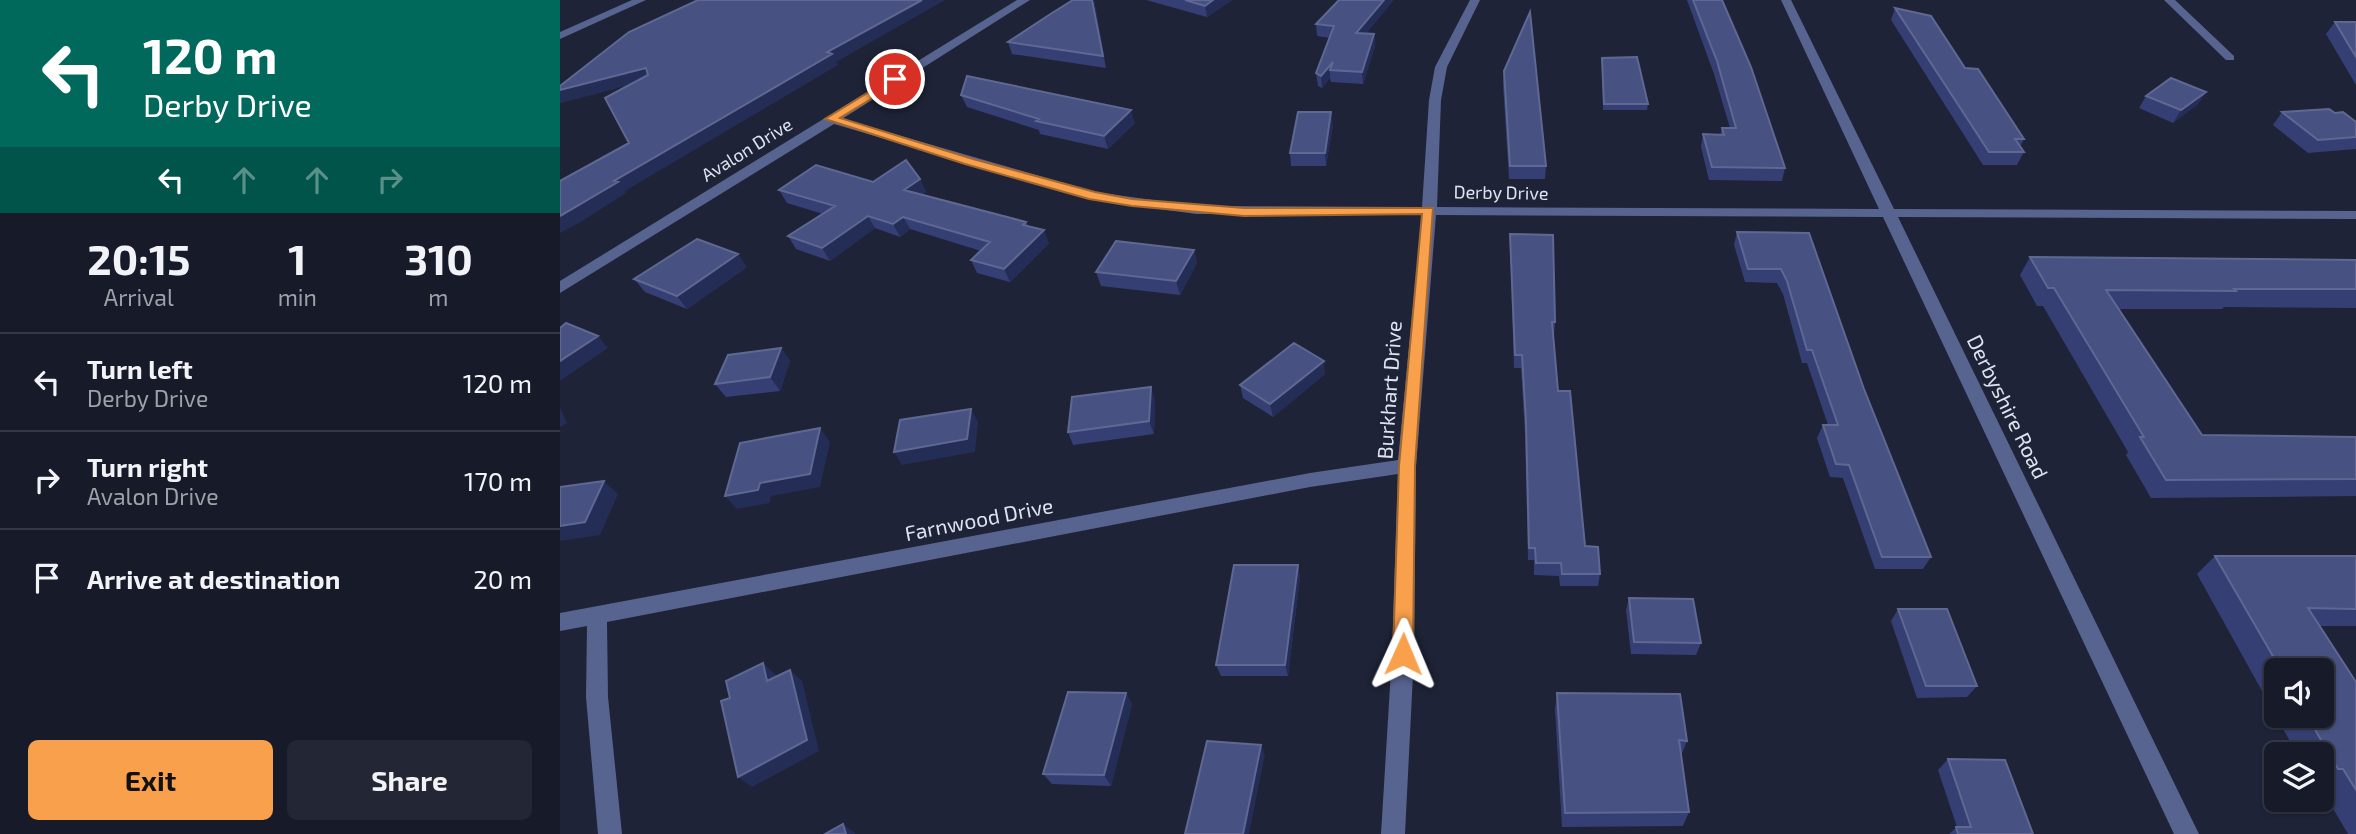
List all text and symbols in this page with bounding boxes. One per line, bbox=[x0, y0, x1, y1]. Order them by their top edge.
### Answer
text: 120 m bbox=[143, 25, 277, 84]
icon: left bbox=[28, 28, 119, 119]
pin bbox=[865, 49, 925, 109]
icon: arrive bbox=[876, 60, 914, 98]
text: Derby Drive bbox=[143, 85, 312, 123]
street label: Avalon Drive bbox=[697, 113, 796, 186]
icon: left bbox=[152, 161, 190, 199]
icon: ahead bbox=[225, 161, 263, 199]
icon: ahead bbox=[298, 161, 336, 199]
icon: right bbox=[371, 161, 409, 199]
street label: Derby Drive bbox=[1453, 180, 1549, 204]
text: 20:15 bbox=[87, 233, 190, 283]
text: 1 bbox=[288, 233, 306, 283]
text: 310 bbox=[404, 233, 473, 283]
text: Arrival bbox=[104, 283, 174, 311]
text: min bbox=[278, 283, 317, 311]
text: m bbox=[428, 283, 449, 311]
street label: Burkhart Drive bbox=[1371, 320, 1406, 460]
street label: Derbyshire Road bbox=[1963, 330, 2054, 482]
text: Turn left bbox=[87, 353, 193, 384]
icon: left bbox=[28, 363, 66, 401]
text: 120 m bbox=[463, 367, 532, 398]
text: Derby Drive bbox=[87, 384, 208, 412]
text: Turn right bbox=[87, 451, 208, 482]
icon: right bbox=[28, 461, 66, 499]
text: 170 m bbox=[464, 465, 532, 496]
text: Avalon Drive bbox=[87, 482, 219, 510]
street label: Farnwood Drive bbox=[902, 492, 1055, 545]
icon: arrive bbox=[28, 559, 66, 597]
text: Arrive at destination bbox=[87, 563, 340, 594]
text: 20 m bbox=[473, 563, 532, 594]
position arrow bbox=[1366, 617, 1440, 691]
map controls bbox=[2264, 658, 2334, 812]
button: sound bbox=[2264, 658, 2334, 728]
button: Exit bbox=[28, 740, 273, 820]
button: Share bbox=[287, 740, 532, 820]
button: layers bbox=[2264, 742, 2334, 812]

